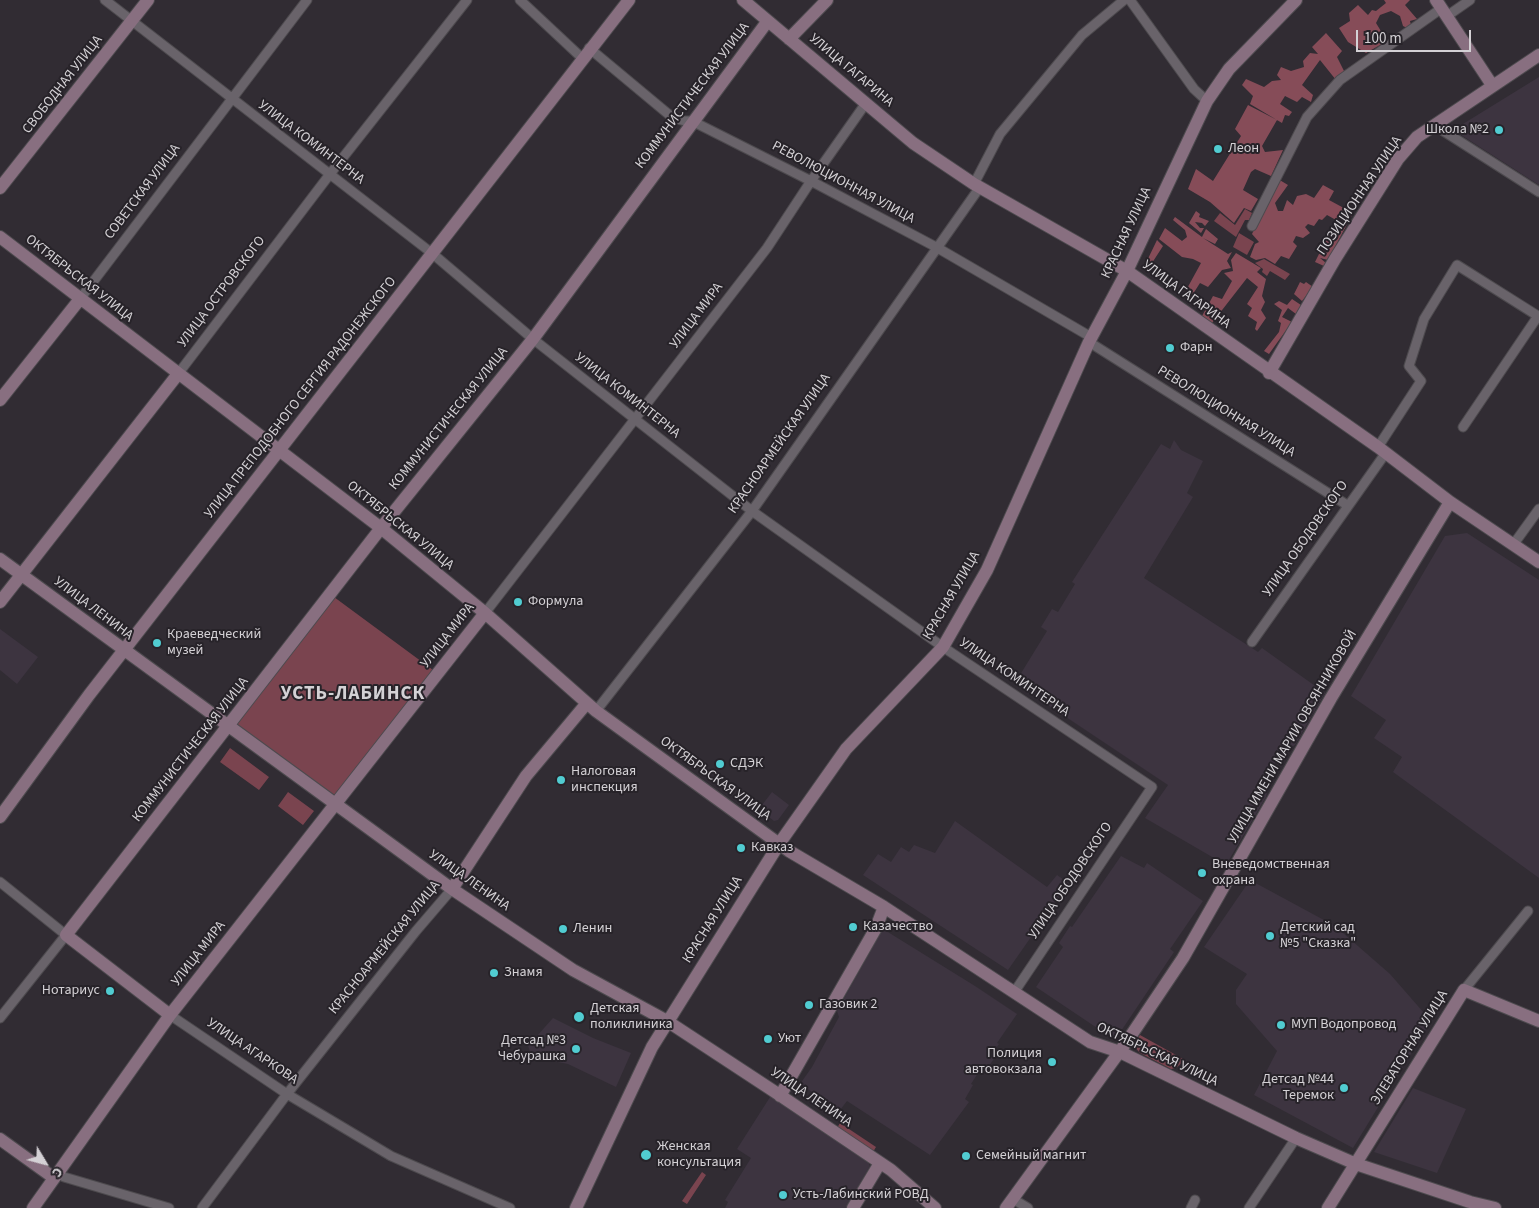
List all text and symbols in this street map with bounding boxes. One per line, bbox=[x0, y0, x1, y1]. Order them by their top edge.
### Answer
street label: КОММУНИСТИЧЕСКАЯ УЛИЦА bbox=[632, 19, 754, 173]
scale bar bbox=[1359, 20, 1474, 52]
text: 100 m bbox=[1364, 28, 1402, 49]
street label: УЛИЦА ГАГАРИНА bbox=[805, 31, 897, 111]
street label: СВОБОДНАЯ УЛИЦА bbox=[19, 33, 107, 137]
street label: УЛИЦА КОМИНТЕРНА bbox=[254, 97, 368, 189]
place label: Школа №2 bbox=[1426, 122, 1489, 138]
marker: Школа №2 bbox=[1493, 124, 1505, 136]
street label: ПОЗИЦИОННАЯ УЛИЦА bbox=[1314, 133, 1406, 259]
street label: РЕВОЛЮЦИОННАЯ УЛИЦА bbox=[769, 138, 917, 228]
street label: СОВЕТСКАЯ УЛИЦА bbox=[102, 141, 184, 243]
place label: Леон bbox=[1228, 141, 1259, 157]
marker: Леон bbox=[1212, 143, 1224, 155]
street label: КРАСНАЯ УЛИЦА bbox=[1098, 184, 1156, 282]
street label: ОКТЯБРЬСКАЯ УЛИЦА bbox=[22, 232, 136, 326]
street label: УЛИЦА ОСТРОВСКОГО bbox=[175, 233, 269, 351]
street label: УЛИЦА ГАГАРИНА bbox=[1139, 257, 1233, 333]
street label: УЛИЦА ПРЕПОДОБНОГО СЕРГИЯ РАДОНЕЖСКОГО bbox=[201, 274, 401, 522]
street label: УЛИЦА МИРА bbox=[667, 280, 727, 352]
place label: Фарн bbox=[1180, 340, 1213, 356]
marker: Фарн bbox=[1164, 342, 1176, 354]
street label: КОММУНИСТИЧЕСКАЯ УЛИЦА bbox=[386, 344, 512, 494]
street label: УЛИЦА КОМИНТЕРНА bbox=[571, 350, 683, 442]
street label: РЕВОЛЮЦИОННАЯ УЛИЦА bbox=[1154, 363, 1298, 461]
street label: КРАСНОАРМЕЙСКАЯ УЛИЦА bbox=[725, 371, 835, 517]
street label: ОКТЯБРЬСКАЯ УЛИЦА bbox=[343, 478, 457, 574]
street label: УЛИЦА ОБОДОВСКОГО bbox=[1260, 478, 1352, 600]
street label: КРАСНАЯ УЛИЦА bbox=[920, 549, 984, 643]
street label: УЛИЦА ЛЕНИНА bbox=[50, 574, 136, 644]
place label: Формула bbox=[528, 594, 583, 610]
marker: Формула bbox=[512, 596, 524, 608]
street label: УЛИЦА МИРА bbox=[417, 600, 479, 672]
place label: Краеведческий музей bbox=[167, 627, 261, 660]
street label: УЛИЦА ИМЕНИ МАРИИ ОВСЯННИКОВОЙ bbox=[1225, 627, 1361, 847]
street label: УЛИЦА КОМИНТЕРНА bbox=[956, 635, 1072, 721]
marker: Краеведческий музей bbox=[151, 637, 163, 649]
street label: КОММУНИСТИЧЕСКАЯ УЛИЦА bbox=[129, 674, 253, 826]
district label: УСТЬ-ЛАБИНСК bbox=[279, 684, 427, 706]
street label: ОКТЯБРЬСКАЯ УЛИЦА bbox=[656, 733, 774, 825]
place label: СДЭК bbox=[730, 756, 763, 772]
marker: СДЭК bbox=[714, 758, 726, 770]
place label: Налоговая инспекция bbox=[571, 764, 638, 796]
marker: Налоговая инспекция bbox=[555, 774, 567, 786]
street label: УЛИЦА ОБОДОВСКОГО bbox=[1026, 819, 1116, 943]
place label: Кавказ bbox=[751, 840, 794, 856]
marker: Кавказ bbox=[735, 842, 747, 854]
street label: УЛИЦА ЛЕНИНА bbox=[425, 847, 513, 915]
place label: Вневедомственная охрана bbox=[1212, 857, 1330, 890]
marker: Вневедомственная охрана bbox=[1196, 867, 1208, 879]
street label: КРАСНАЯ УЛИЦА bbox=[680, 873, 746, 967]
street label: КРАСНОАРМЕЙСКАЯ УЛИЦА bbox=[326, 878, 444, 1018]
street label: УЛИЦА МИРА bbox=[168, 918, 230, 990]
place label: Казачество bbox=[863, 919, 933, 935]
place label: Детский сад №5 "Сказка" bbox=[1280, 920, 1356, 952]
place label: Ленин bbox=[573, 921, 612, 937]
marker: Казачество bbox=[847, 921, 859, 933]
marker: Ленин bbox=[557, 923, 569, 935]
marker: Детский сад №5 "Сказка" bbox=[1264, 930, 1276, 942]
place label: Знамя bbox=[504, 965, 543, 981]
marker: Знамя bbox=[488, 967, 500, 979]
place label: Нотариус bbox=[42, 983, 100, 999]
marker: Нотариус bbox=[104, 985, 116, 997]
street label: ЭЛЕВАТОРНАЯ УЛИЦА bbox=[1368, 988, 1452, 1108]
place label: Газовик 2 bbox=[819, 997, 877, 1013]
marker: Газовик 2 bbox=[803, 999, 815, 1011]
place label: Детская поликлиника bbox=[590, 1001, 673, 1034]
marker: Детская поликлиника bbox=[572, 1010, 586, 1024]
street label: УЛИЦА АГАРКОВА bbox=[203, 1015, 301, 1089]
place label: МУП Водопровод bbox=[1291, 1017, 1396, 1033]
street label: ОКТЯБРЬСКАЯ УЛИЦА bbox=[1093, 1019, 1221, 1091]
marker: МУП Водопровод bbox=[1275, 1019, 1287, 1031]
place label: Уют bbox=[778, 1031, 801, 1047]
place label: Детсад №3 Чебурашка bbox=[498, 1033, 566, 1066]
marker: Уют bbox=[762, 1033, 774, 1045]
marker: Детсад №3 Чебурашка bbox=[570, 1043, 582, 1055]
place label: Полиция автовокзала bbox=[965, 1046, 1042, 1078]
marker: Полиция автовокзала bbox=[1046, 1056, 1058, 1068]
street label: УЛИЦА ЛЕНИНА bbox=[767, 1064, 855, 1132]
place label: Детсад №44 Теремок bbox=[1262, 1072, 1334, 1104]
marker: Детсад №44 Теремок bbox=[1338, 1082, 1350, 1094]
north arrow bbox=[20, 1138, 70, 1188]
place label: Женская консультация bbox=[657, 1139, 741, 1172]
marker: Женская консультация bbox=[639, 1148, 653, 1162]
place label: Семейный магнит bbox=[976, 1148, 1087, 1164]
marker: Семейный магнит bbox=[960, 1150, 972, 1162]
text: С bbox=[47, 1163, 67, 1181]
place label: Усть-Лабинский РОВД bbox=[793, 1187, 929, 1203]
marker: Усть-Лабинский РОВД bbox=[777, 1189, 789, 1201]

